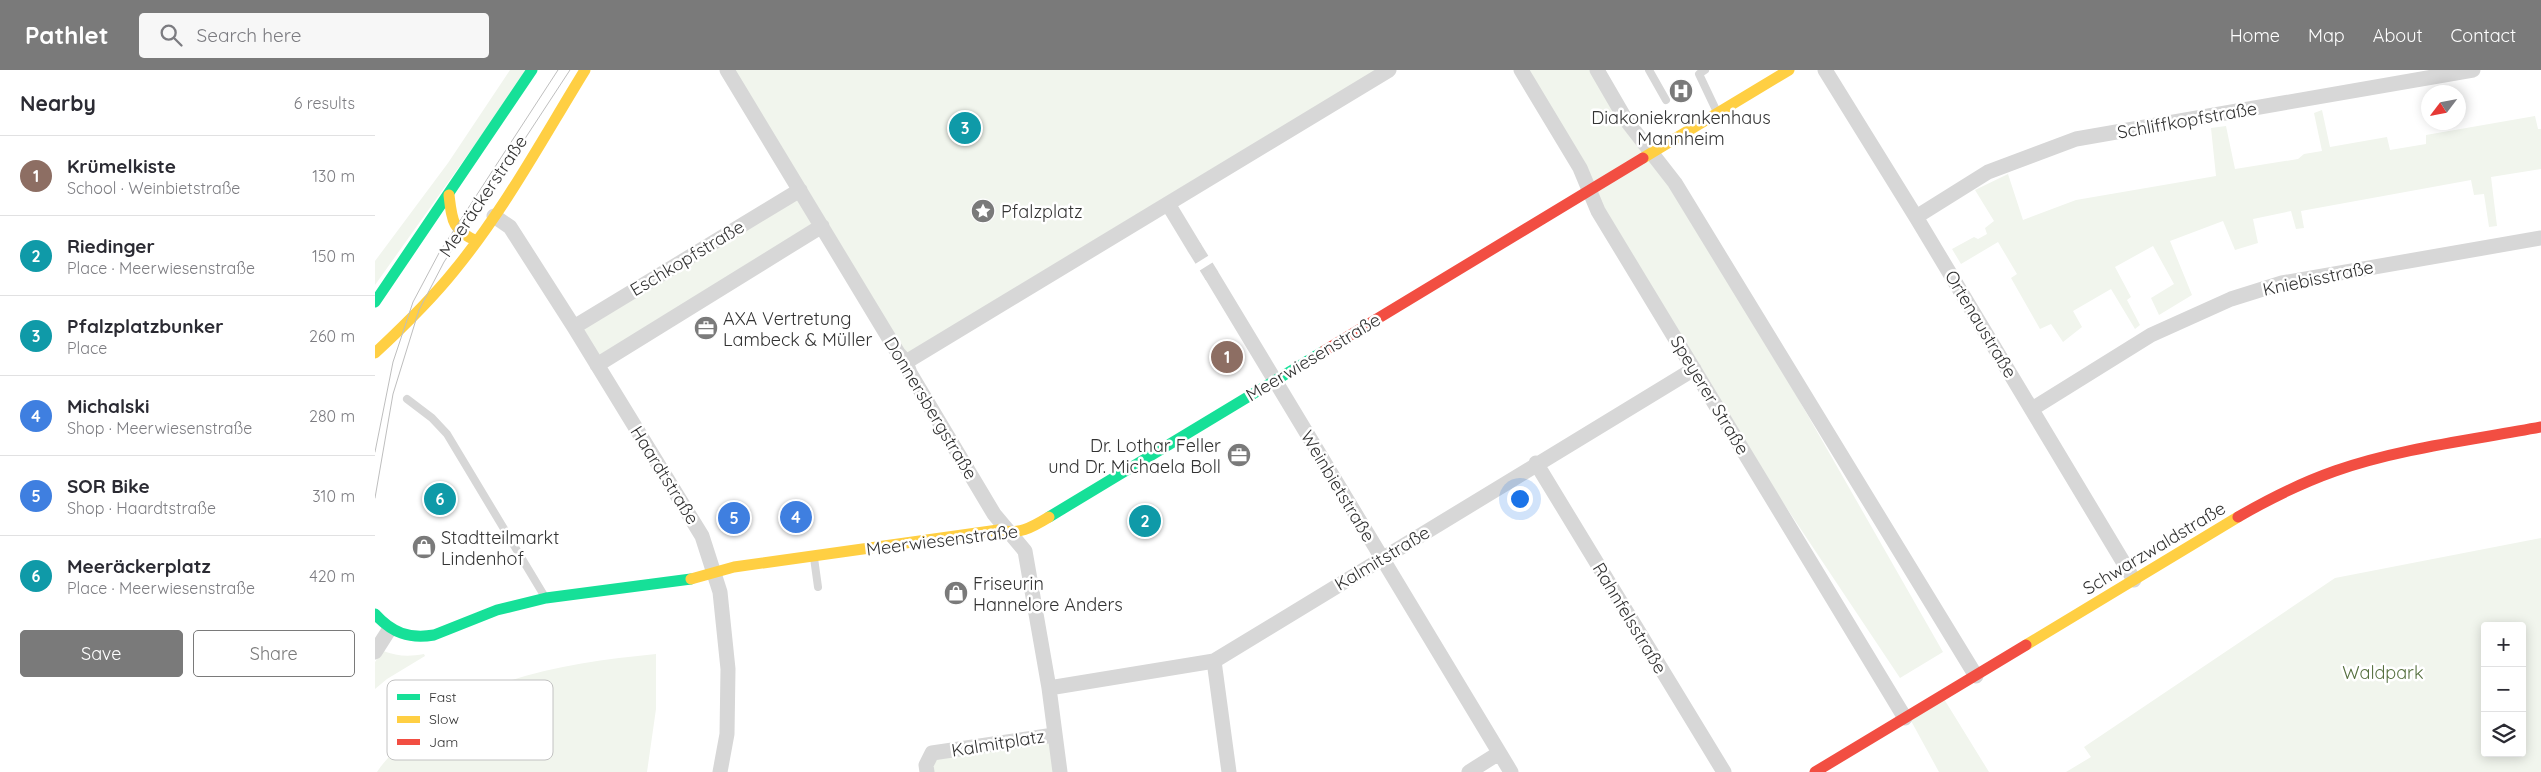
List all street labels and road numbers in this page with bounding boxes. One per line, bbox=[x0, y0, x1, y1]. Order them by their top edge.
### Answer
street label: Schliffkopfstraße bbox=[2115, 96, 2259, 144]
street label: Meeräckerstraße bbox=[434, 131, 532, 261]
street label: Eschkopfstraße bbox=[626, 215, 748, 301]
street label: Kniebisstraße bbox=[2260, 255, 2376, 301]
street label: Ortenaustraße bbox=[1940, 266, 2022, 382]
street label: Meerwiesenstraße bbox=[1242, 308, 1384, 406]
street label: Speyerer Straße bbox=[1665, 331, 1755, 459]
street label: Donnersbergstraße bbox=[879, 332, 983, 484]
street label: Haardtstraße bbox=[626, 421, 704, 529]
street label: Weinbietstraße bbox=[1296, 426, 1380, 546]
street label: Schwarzwaldstraße bbox=[2078, 496, 2230, 600]
street label: Meerwiesenstraße bbox=[865, 519, 1019, 561]
street label: Kalmitstraße bbox=[1330, 521, 1434, 595]
street label: Rahnfelsstraße bbox=[1588, 558, 1672, 678]
street label: Kalmitplatz bbox=[950, 724, 1046, 762]

